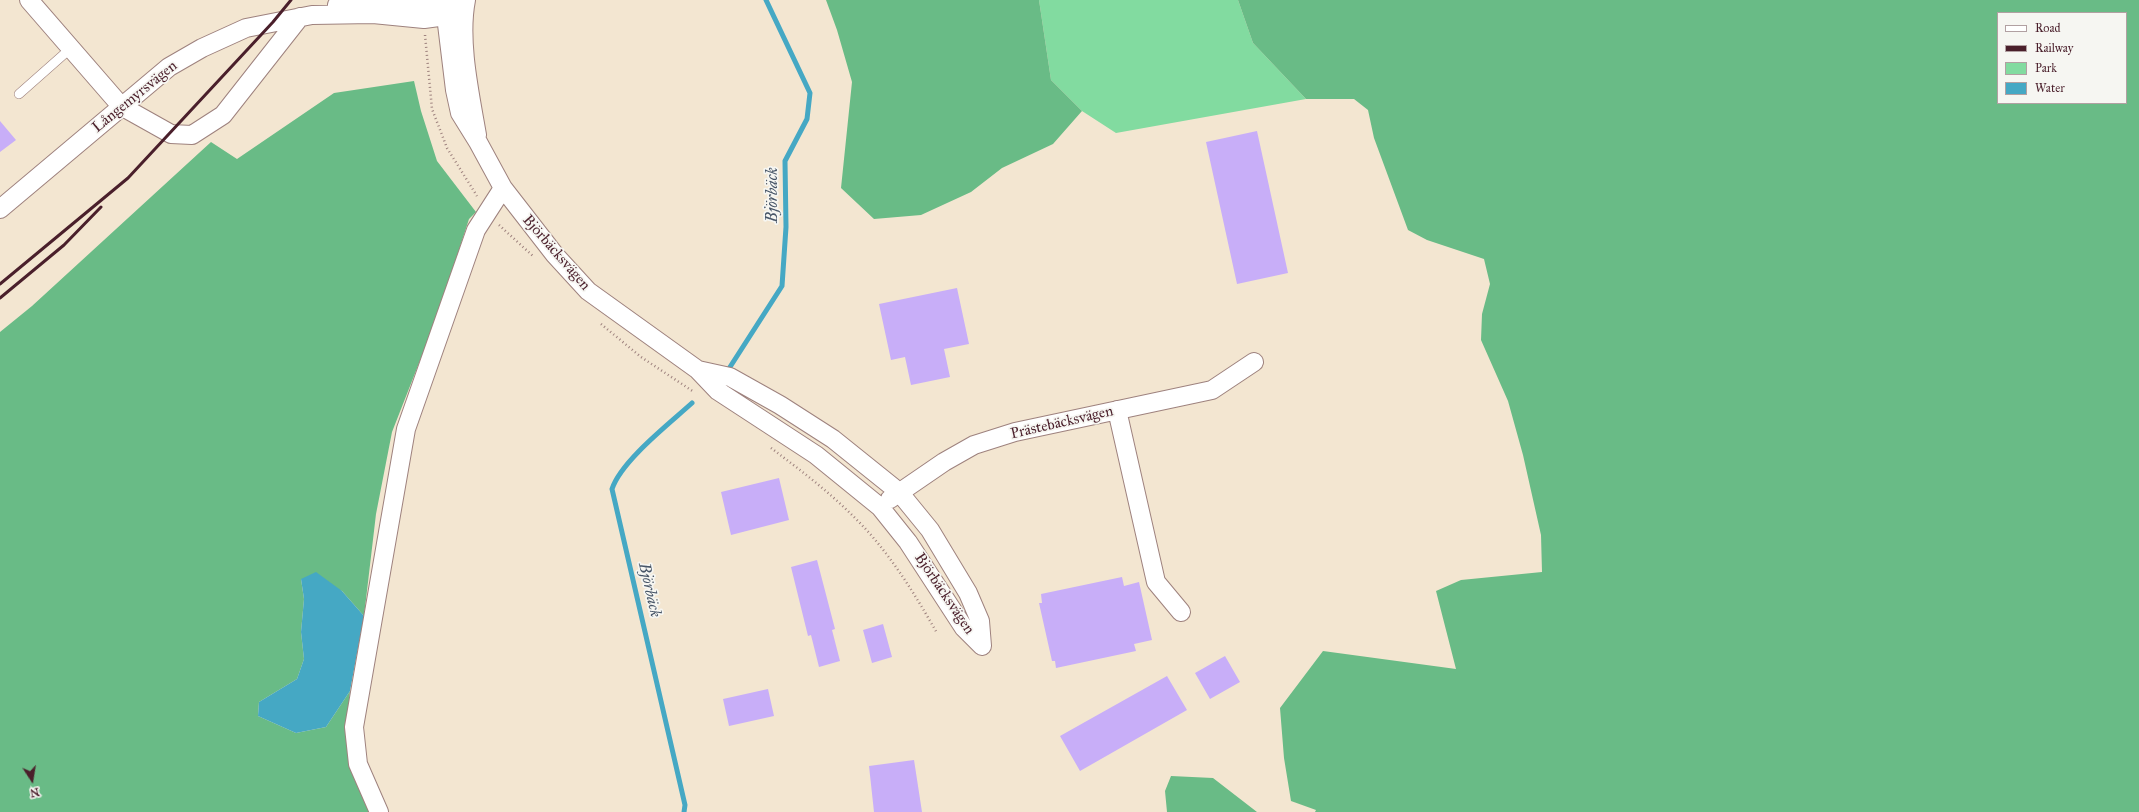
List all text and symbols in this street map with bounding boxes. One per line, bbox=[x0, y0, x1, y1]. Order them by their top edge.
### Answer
legend bbox=[1997, 12, 2127, 104]
text: Road bbox=[2035, 21, 2061, 35]
text: Railway bbox=[2035, 41, 2073, 55]
street label: Långemyrsvägen bbox=[89, 57, 181, 137]
text: Park bbox=[2035, 61, 2057, 75]
text: Water bbox=[2035, 81, 2065, 95]
water label: Björbäck bbox=[763, 167, 783, 223]
street label: Björbäcksvägen bbox=[518, 212, 594, 294]
street label: Prästebäcksvägen bbox=[1009, 402, 1115, 444]
street label: Björbäcksvägen bbox=[910, 550, 978, 638]
water label: Björbäck bbox=[633, 561, 665, 619]
north arrow bbox=[12, 760, 52, 800]
text: N bbox=[29, 785, 41, 800]

